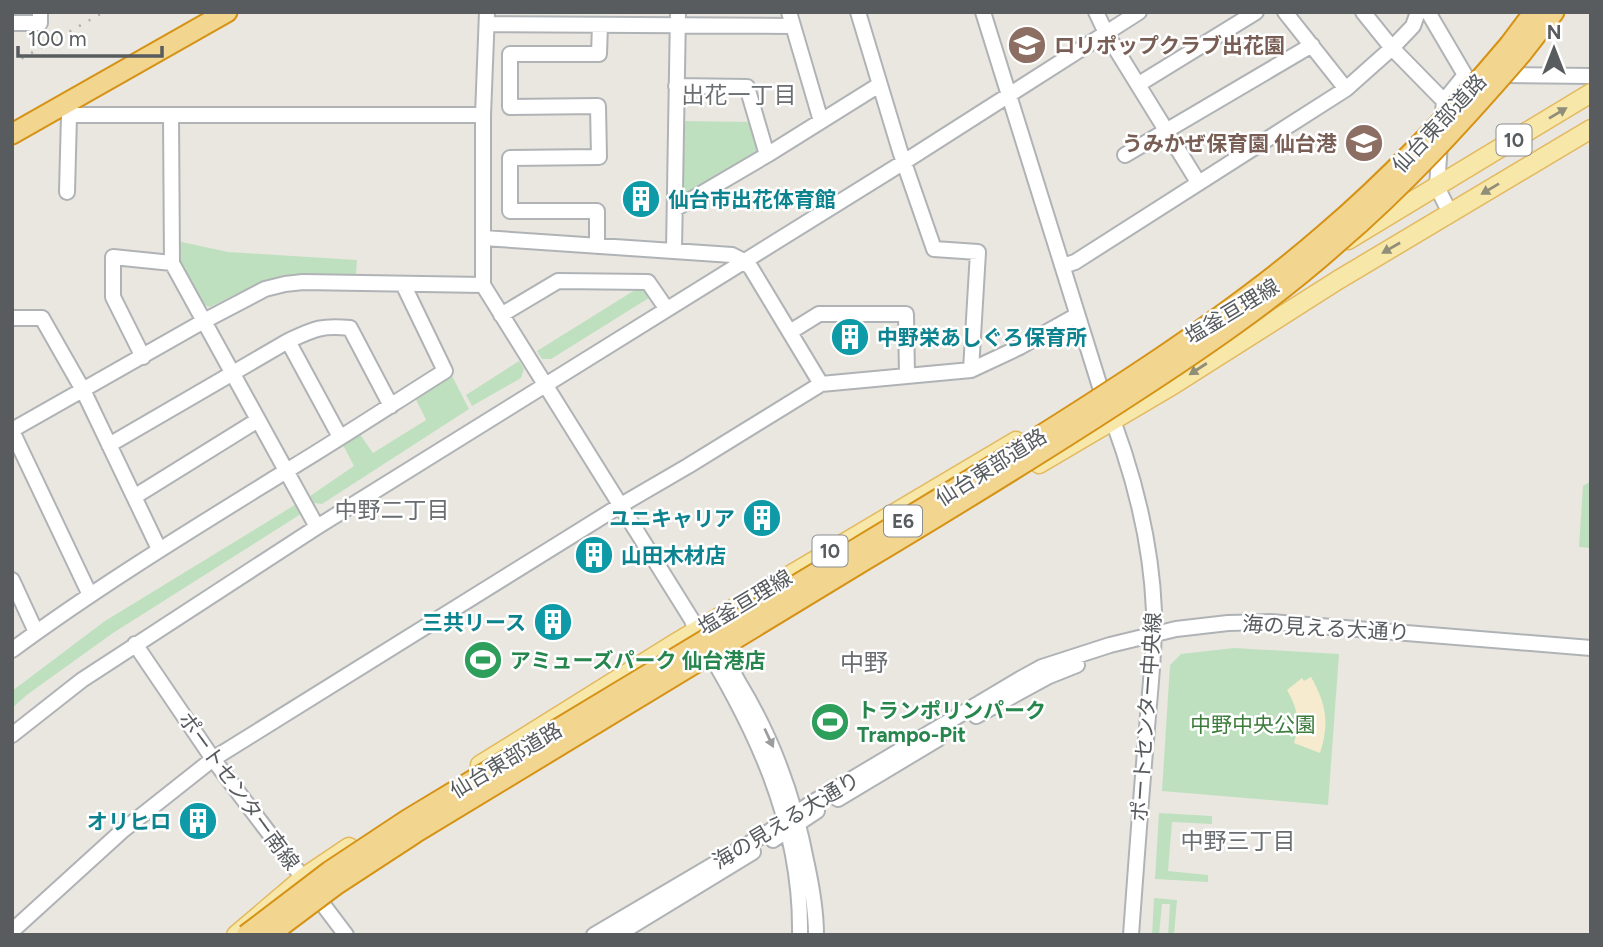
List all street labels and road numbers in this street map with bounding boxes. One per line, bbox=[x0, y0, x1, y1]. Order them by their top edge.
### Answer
street label: 仙台東部道路 bbox=[1387, 68, 1491, 178]
road number: 10 bbox=[1496, 124, 1532, 156]
street label: 塩釜亘理線 bbox=[1181, 273, 1283, 349]
street label: 仙台東部道路 bbox=[931, 423, 1051, 511]
road number: E6 bbox=[884, 506, 922, 536]
road number: 10 bbox=[812, 536, 848, 566]
street label: 塩釜亘理線 bbox=[694, 564, 796, 640]
street label: ポートセンター中央線 bbox=[1126, 611, 1166, 823]
street label: 海の見える大通り bbox=[1242, 611, 1410, 645]
street label: ポートセンター南線 bbox=[173, 707, 305, 875]
street label: 仙台東部道路 bbox=[446, 717, 566, 803]
street label: 海の見える大通り bbox=[708, 766, 864, 874]

